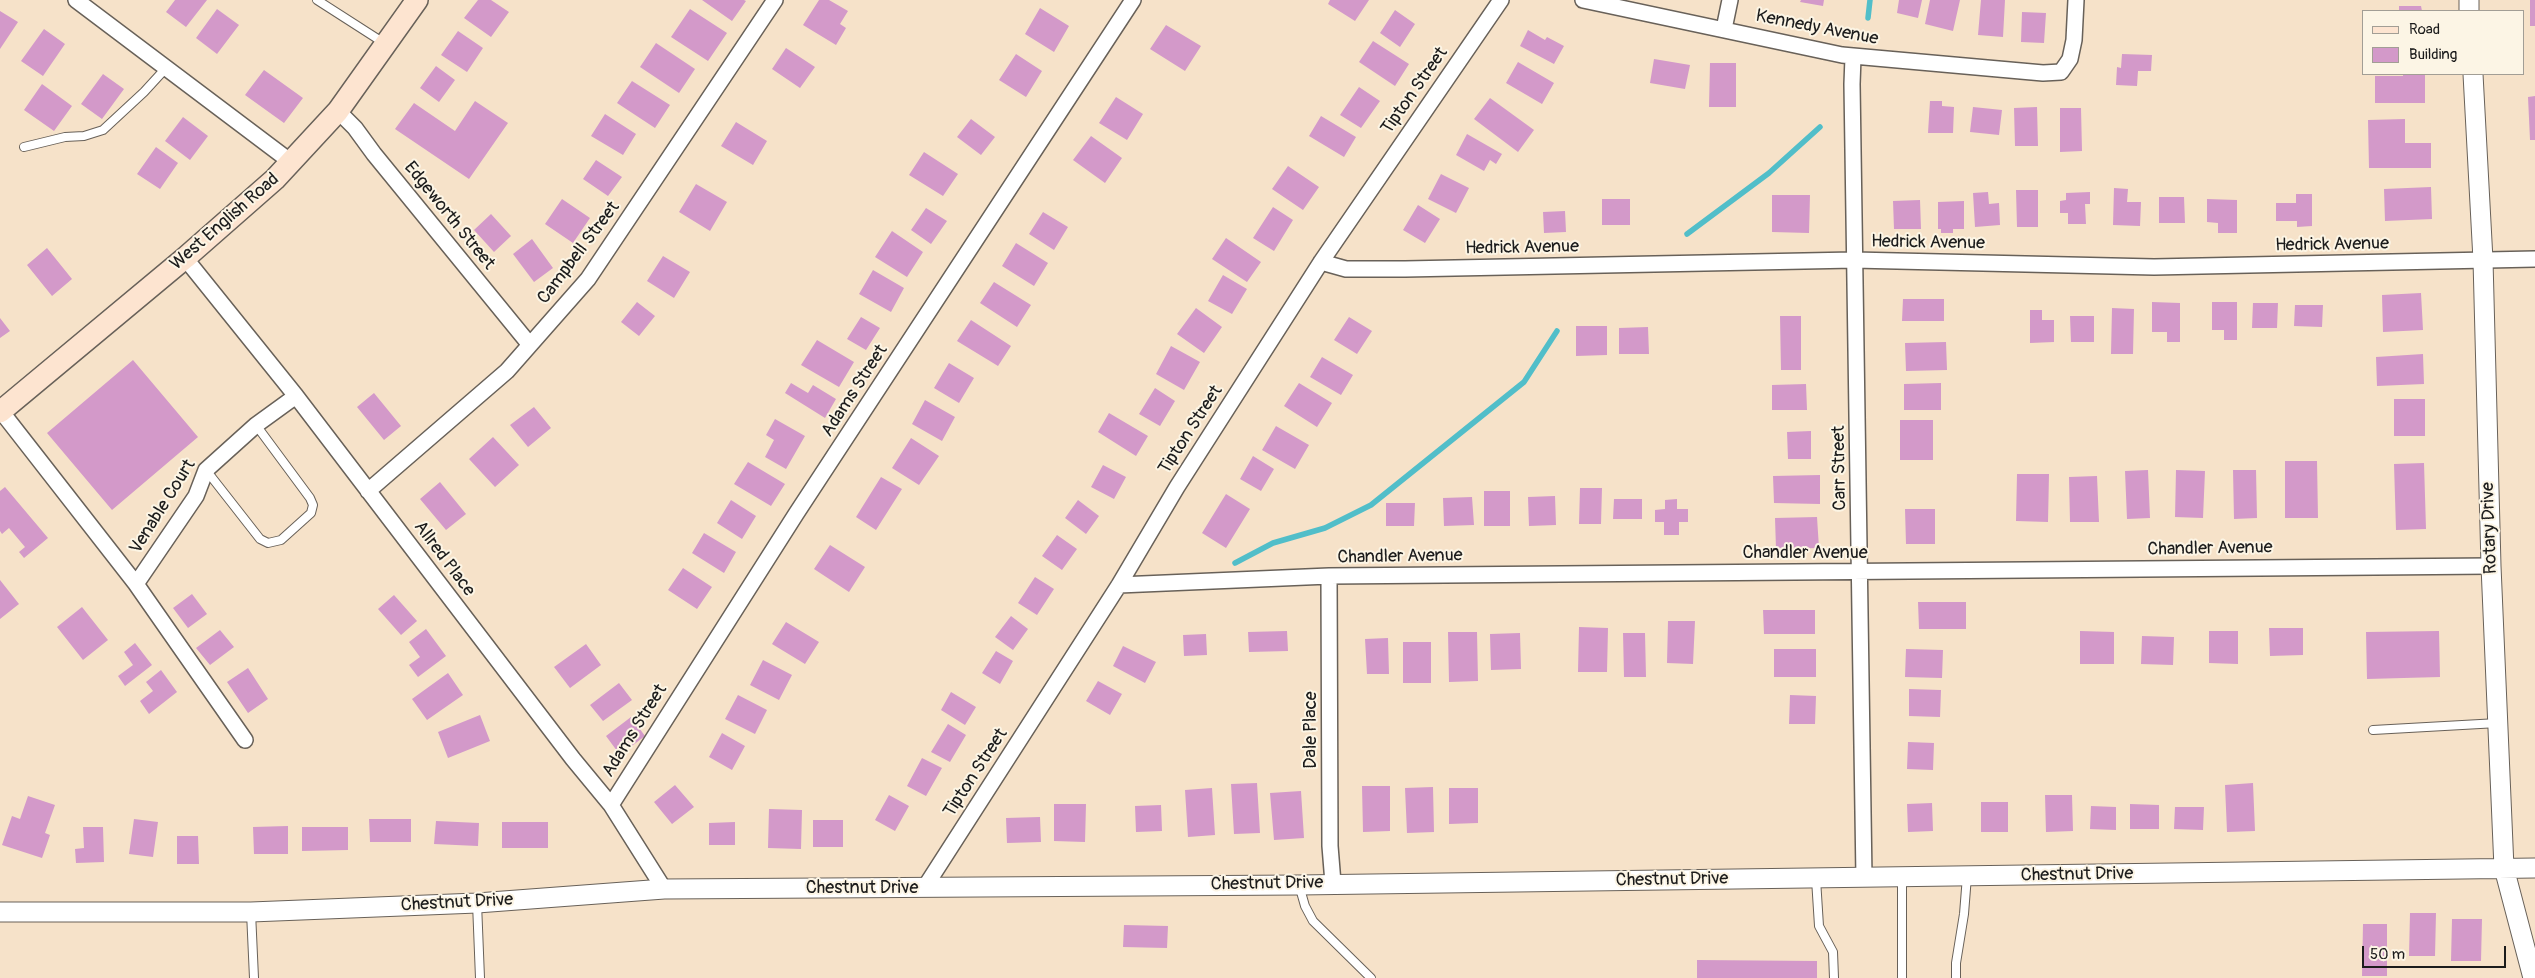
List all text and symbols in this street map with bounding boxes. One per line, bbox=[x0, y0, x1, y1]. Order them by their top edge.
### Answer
street label: Kennedy Avenue bbox=[1754, 6, 1880, 50]
legend bbox=[2362, 10, 2525, 75]
text: Road bbox=[2409, 20, 2440, 39]
street label: Tipton Street bbox=[1377, 43, 1453, 139]
text: Building bbox=[2409, 45, 2457, 64]
street label: Edgeworth Street bbox=[399, 158, 499, 274]
street label: West English Road bbox=[166, 169, 284, 275]
street label: Campbell Street bbox=[533, 197, 625, 309]
street label: Hedrick Avenue bbox=[1871, 231, 1985, 255]
street label: Hedrick Avenue bbox=[2275, 233, 2389, 257]
street label: Hedrick Avenue bbox=[1465, 236, 1579, 260]
street label: Adams Street bbox=[817, 341, 893, 441]
street label: Tipton Street bbox=[1154, 382, 1228, 478]
street label: Carr Street bbox=[1828, 425, 1852, 511]
street label: Venable Court bbox=[125, 456, 201, 558]
street label: Rotary Drive bbox=[2478, 482, 2502, 574]
street label: Allred Place bbox=[409, 517, 479, 601]
street label: Chandler Avenue bbox=[2147, 537, 2273, 561]
street label: Chandler Avenue bbox=[1742, 542, 1868, 564]
street label: Chandler Avenue bbox=[1337, 545, 1463, 569]
street label: Adams Street bbox=[598, 681, 672, 781]
street label: Dale Place bbox=[1300, 691, 1322, 769]
street label: Tipton Street bbox=[939, 725, 1013, 821]
street label: Chestnut Drive bbox=[2021, 863, 2133, 887]
street label: Chestnut Drive bbox=[1616, 868, 1728, 892]
street label: Chestnut Drive bbox=[1211, 872, 1323, 896]
street label: Chestnut Drive bbox=[806, 877, 918, 899]
street label: Chestnut Drive bbox=[400, 889, 514, 917]
scale bar bbox=[2365, 936, 2509, 968]
text: 50 m bbox=[2370, 945, 2405, 964]

